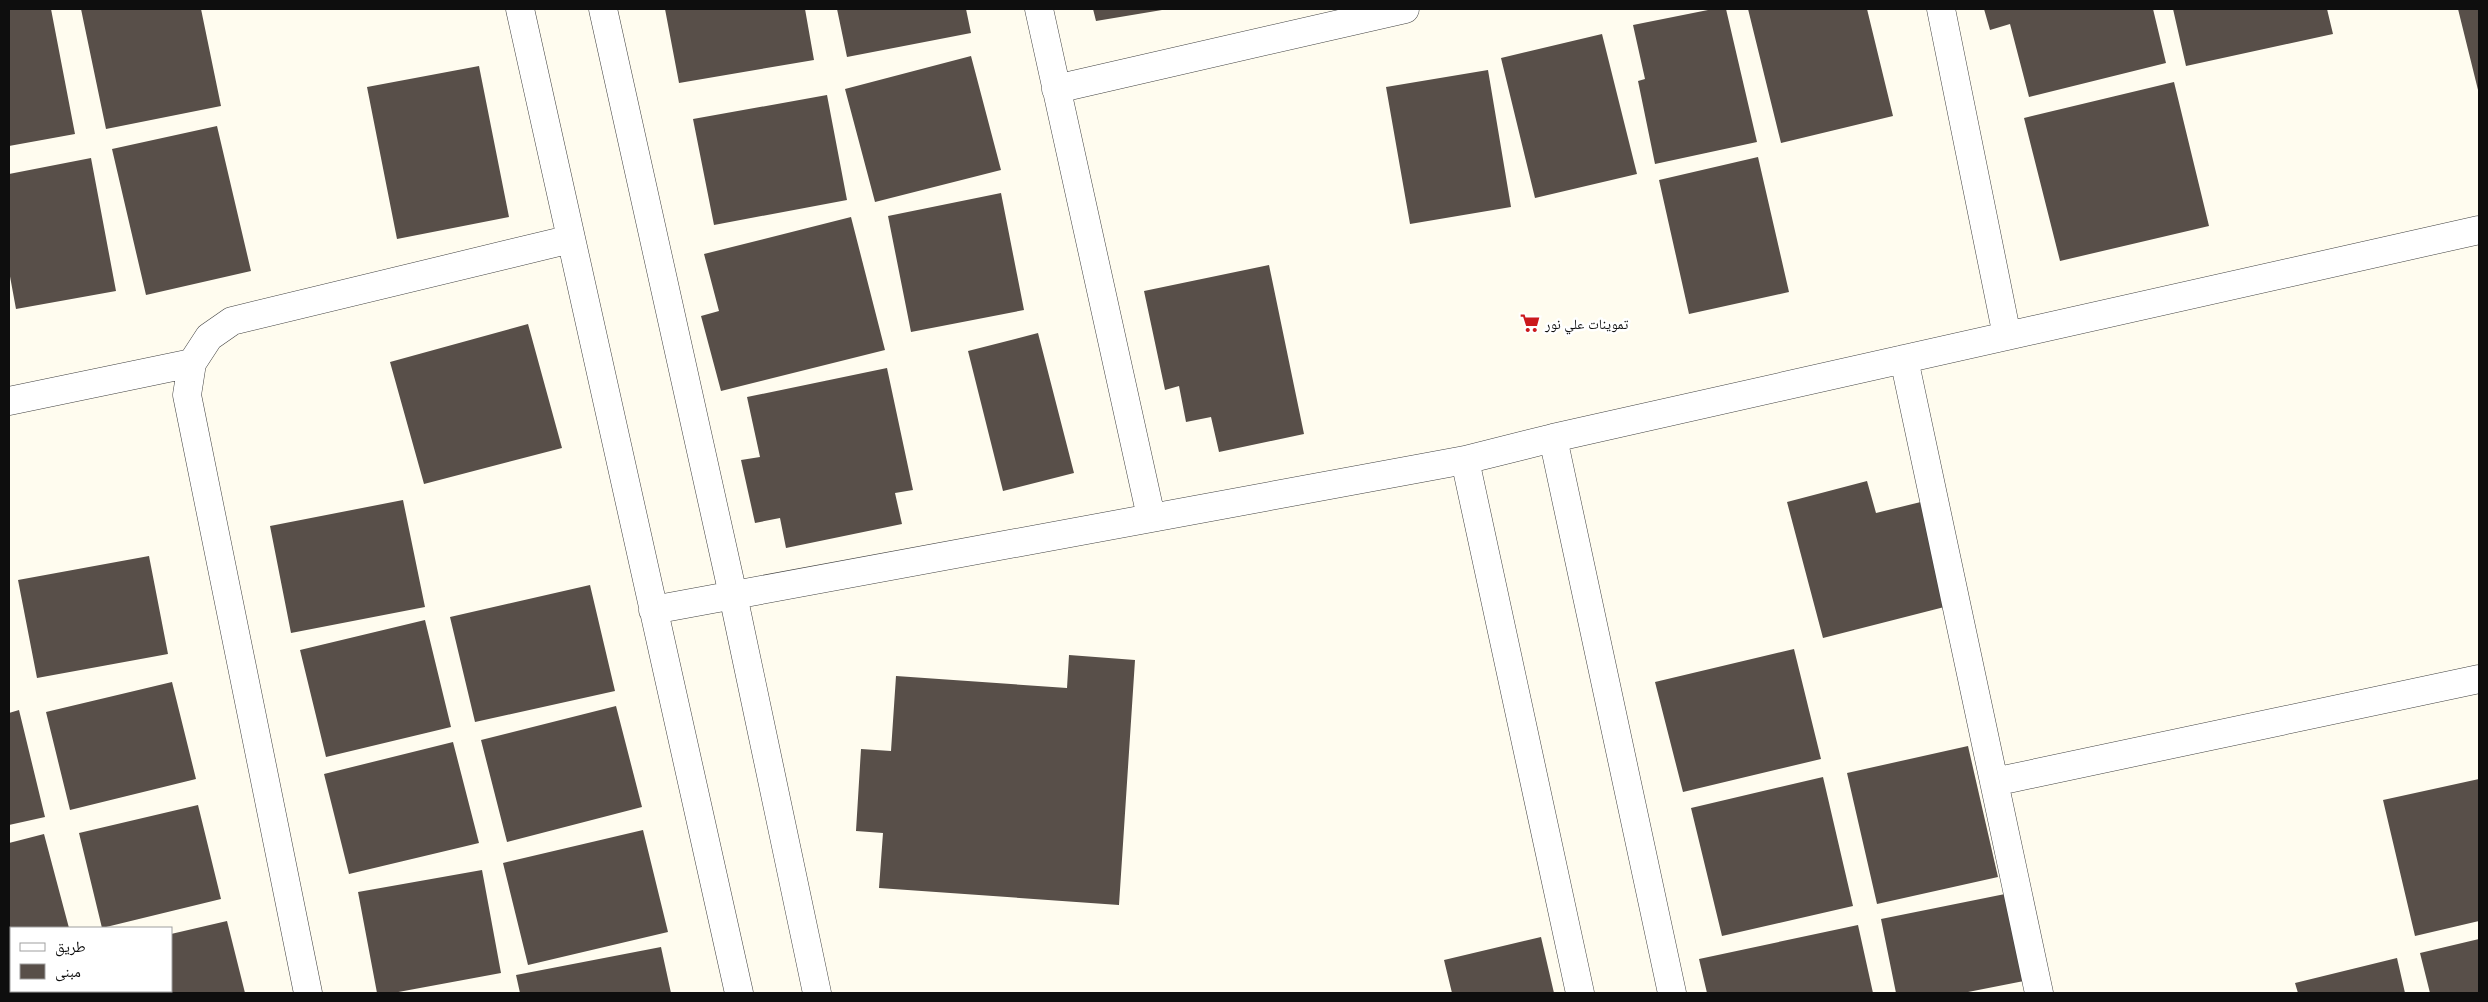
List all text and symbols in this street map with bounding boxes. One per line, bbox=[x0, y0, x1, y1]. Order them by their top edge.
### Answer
supermarket icon: تموينات علي نور bbox=[1519, 312, 1541, 334]
place label: تموينات علي نور bbox=[1544, 314, 1628, 335]
legend bbox=[10, 927, 172, 992]
text: طريق bbox=[55, 936, 86, 957]
text: مبنى bbox=[55, 961, 81, 982]

